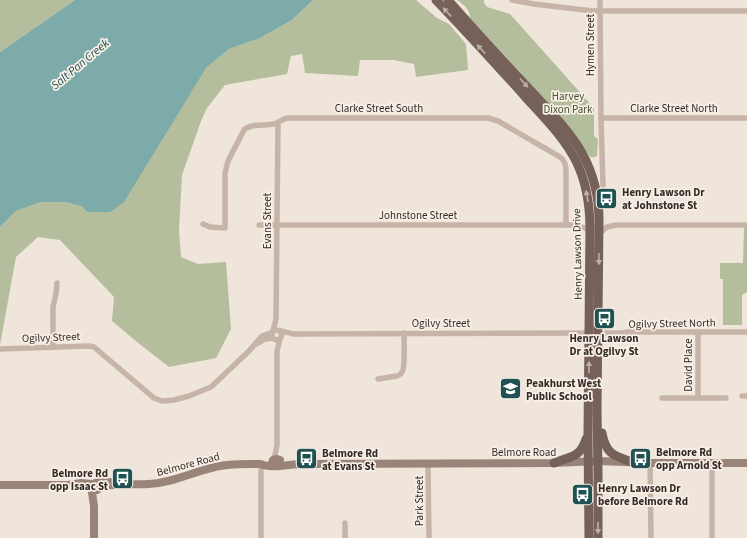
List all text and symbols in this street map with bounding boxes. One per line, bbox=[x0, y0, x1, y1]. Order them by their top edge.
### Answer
one-way arrow bbox=[442, 7, 452, 17]
street label: Hymen Street bbox=[583, 13, 598, 76]
water label: Salt Pan Creek bbox=[48, 35, 113, 94]
one-way arrow bbox=[477, 44, 486, 54]
one-way arrow bbox=[519, 78, 529, 88]
park label: Harvey Dixon Park bbox=[544, 89, 593, 117]
street label: Clarke Street South bbox=[335, 101, 423, 116]
street label: Clarke Street North bbox=[630, 101, 718, 116]
bus stop icon: Henry Lawson Dr at Johnstone St bbox=[593, 185, 619, 211]
place label: Henry Lawson Dr at Johnstone St bbox=[622, 185, 705, 213]
one-way arrow bbox=[584, 190, 590, 202]
street label: Evans Street bbox=[260, 192, 275, 249]
street label: Johnstone Street bbox=[379, 208, 457, 223]
street label: Henry Lawson Drive bbox=[569, 208, 586, 300]
one-way arrow bbox=[596, 253, 602, 266]
bus stop icon: Henry Lawson Dr at Ogilvy St bbox=[591, 305, 617, 331]
street label: Ogilvy Street North bbox=[628, 315, 716, 332]
street label: Ogilvy Street bbox=[412, 316, 470, 331]
street label: Ogilvy Street bbox=[22, 329, 81, 346]
place label: Henry Lawson Dr at Ogilvy St bbox=[569, 331, 639, 359]
street label: David Place bbox=[681, 338, 696, 392]
one-way arrow bbox=[586, 360, 592, 373]
school or university icon: Peakhurst West Public School bbox=[497, 376, 523, 402]
place label: Peakhurst West Public School bbox=[526, 376, 602, 404]
street label: Belmore Road bbox=[492, 445, 556, 460]
bus stop icon: Belmore Rd opp Arnold St bbox=[627, 445, 653, 471]
place label: Belmore Rd opp Arnold St bbox=[656, 445, 722, 473]
bus stop icon: Belmore Rd at Evans St bbox=[293, 446, 319, 472]
place label: Belmore Rd at Evans St bbox=[322, 446, 378, 474]
street label: Belmore Road bbox=[155, 449, 221, 480]
place label: Belmore Rd opp Isaac St bbox=[50, 466, 109, 494]
bus stop icon: Belmore Rd opp Isaac St bbox=[110, 466, 136, 492]
street label: Park Street bbox=[412, 476, 427, 526]
bus stop icon: Henry Lawson Dr before Belmore Rd bbox=[570, 481, 596, 507]
place label: Henry Lawson Dr before Belmore Rd bbox=[598, 481, 688, 509]
one-way arrow bbox=[595, 522, 601, 535]

